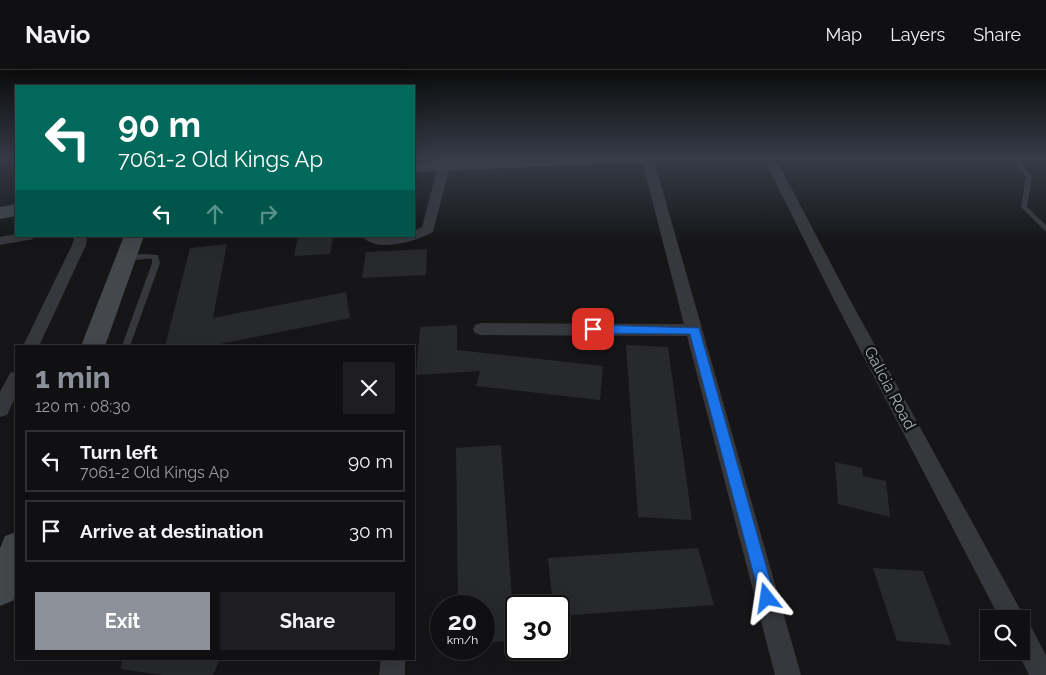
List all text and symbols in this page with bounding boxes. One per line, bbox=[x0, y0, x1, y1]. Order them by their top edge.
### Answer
text: Navio bbox=[25, 20, 90, 49]
text: Map bbox=[826, 24, 862, 45]
text: Layers bbox=[890, 24, 945, 45]
text: Share bbox=[973, 24, 1021, 45]
text: 90 m bbox=[118, 104, 201, 145]
icon: left bbox=[35, 105, 100, 170]
text: 7061-2 Old Kings Ap bbox=[118, 146, 323, 172]
icon: left bbox=[148, 200, 176, 228]
icon: ahead bbox=[201, 200, 229, 228]
icon: right bbox=[254, 200, 282, 228]
pin bbox=[572, 308, 614, 350]
icon: arrive bbox=[579, 315, 607, 343]
street label: Galicia Road bbox=[860, 343, 920, 433]
text: 1 min bbox=[35, 360, 111, 395]
button: close bbox=[343, 362, 395, 414]
text: 120 m · 08:30 bbox=[35, 397, 131, 416]
text: Turn left bbox=[80, 441, 157, 463]
icon: left bbox=[37, 447, 65, 475]
text: 90 m bbox=[348, 450, 393, 472]
text: 7061-2 Old Kings Ap bbox=[80, 463, 229, 482]
icon: arrive bbox=[37, 517, 65, 545]
text: Arrive at destination bbox=[80, 520, 264, 542]
text: 30 m bbox=[349, 520, 393, 542]
position arrow bbox=[740, 571, 792, 623]
button: Exit bbox=[35, 592, 210, 650]
button: Share bbox=[220, 592, 395, 650]
speed limit sign: 30 bbox=[505, 595, 570, 660]
text: 20 bbox=[448, 606, 477, 636]
map controls bbox=[980, 610, 1030, 660]
button: search bbox=[980, 610, 1030, 660]
text: km/h bbox=[447, 633, 478, 647]

